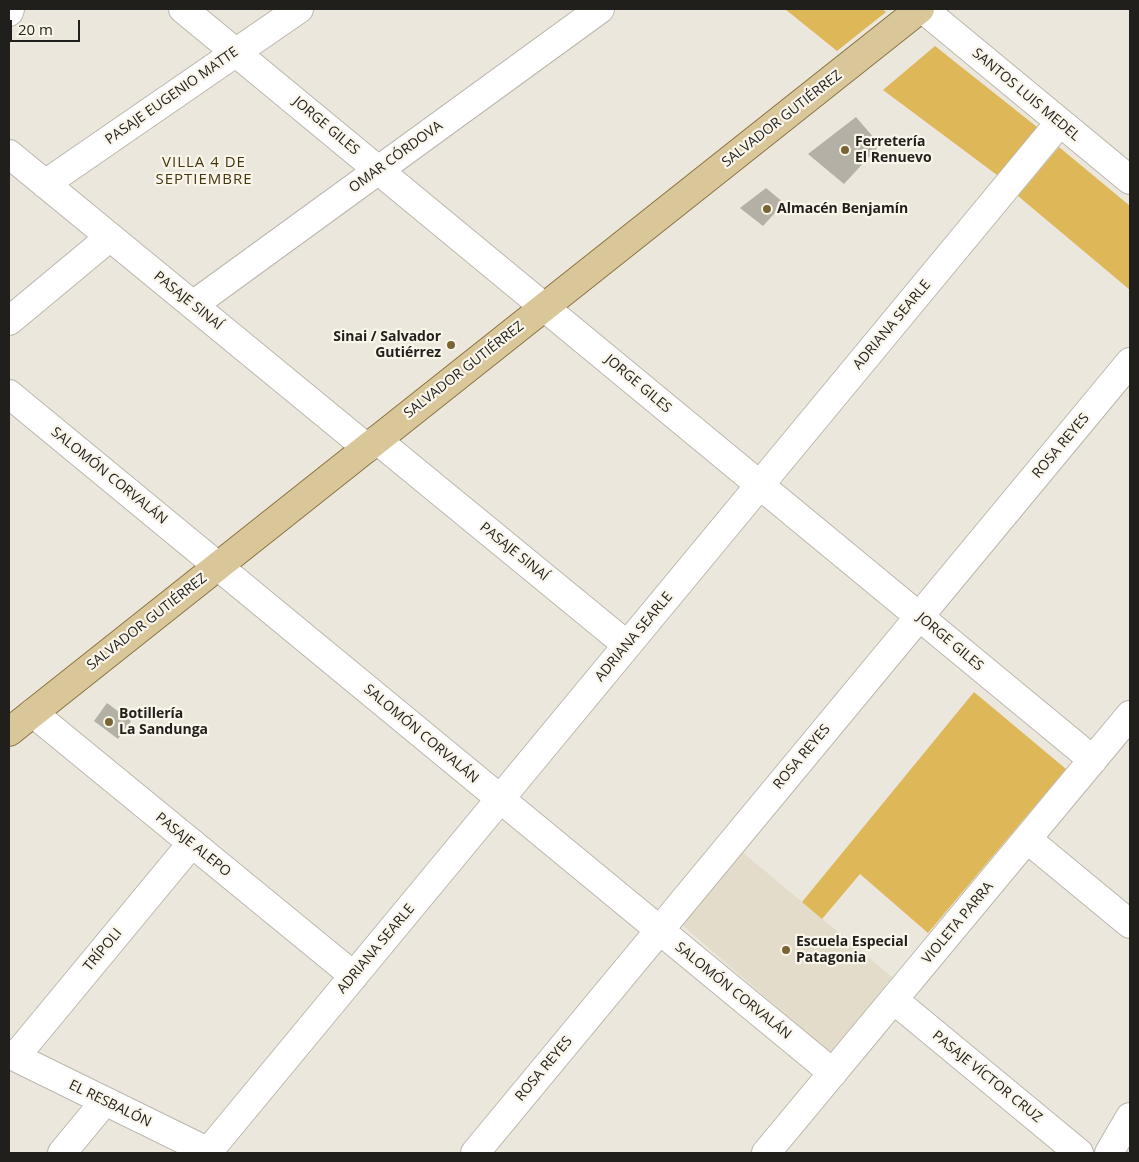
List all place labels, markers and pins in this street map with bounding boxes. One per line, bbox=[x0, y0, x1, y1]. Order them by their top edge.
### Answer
place label: Ferretería El Renuevo bbox=[855, 134, 932, 166]
marker: Ferretería El Renuevo bbox=[839, 144, 851, 156]
place label: Almacén Benjamín bbox=[777, 201, 908, 217]
marker: Almacén Benjamín bbox=[761, 203, 773, 215]
place label: Sinai / Salvador Gutiérrez bbox=[333, 329, 441, 362]
marker: Sinai / Salvador Gutiérrez bbox=[445, 339, 457, 351]
place label: Botillería La Sandunga bbox=[119, 706, 208, 739]
marker: Botillería La Sandunga bbox=[103, 716, 115, 728]
place label: Escuela Especial Patagonia bbox=[796, 934, 908, 966]
marker: Escuela Especial Patagonia bbox=[780, 944, 792, 956]

